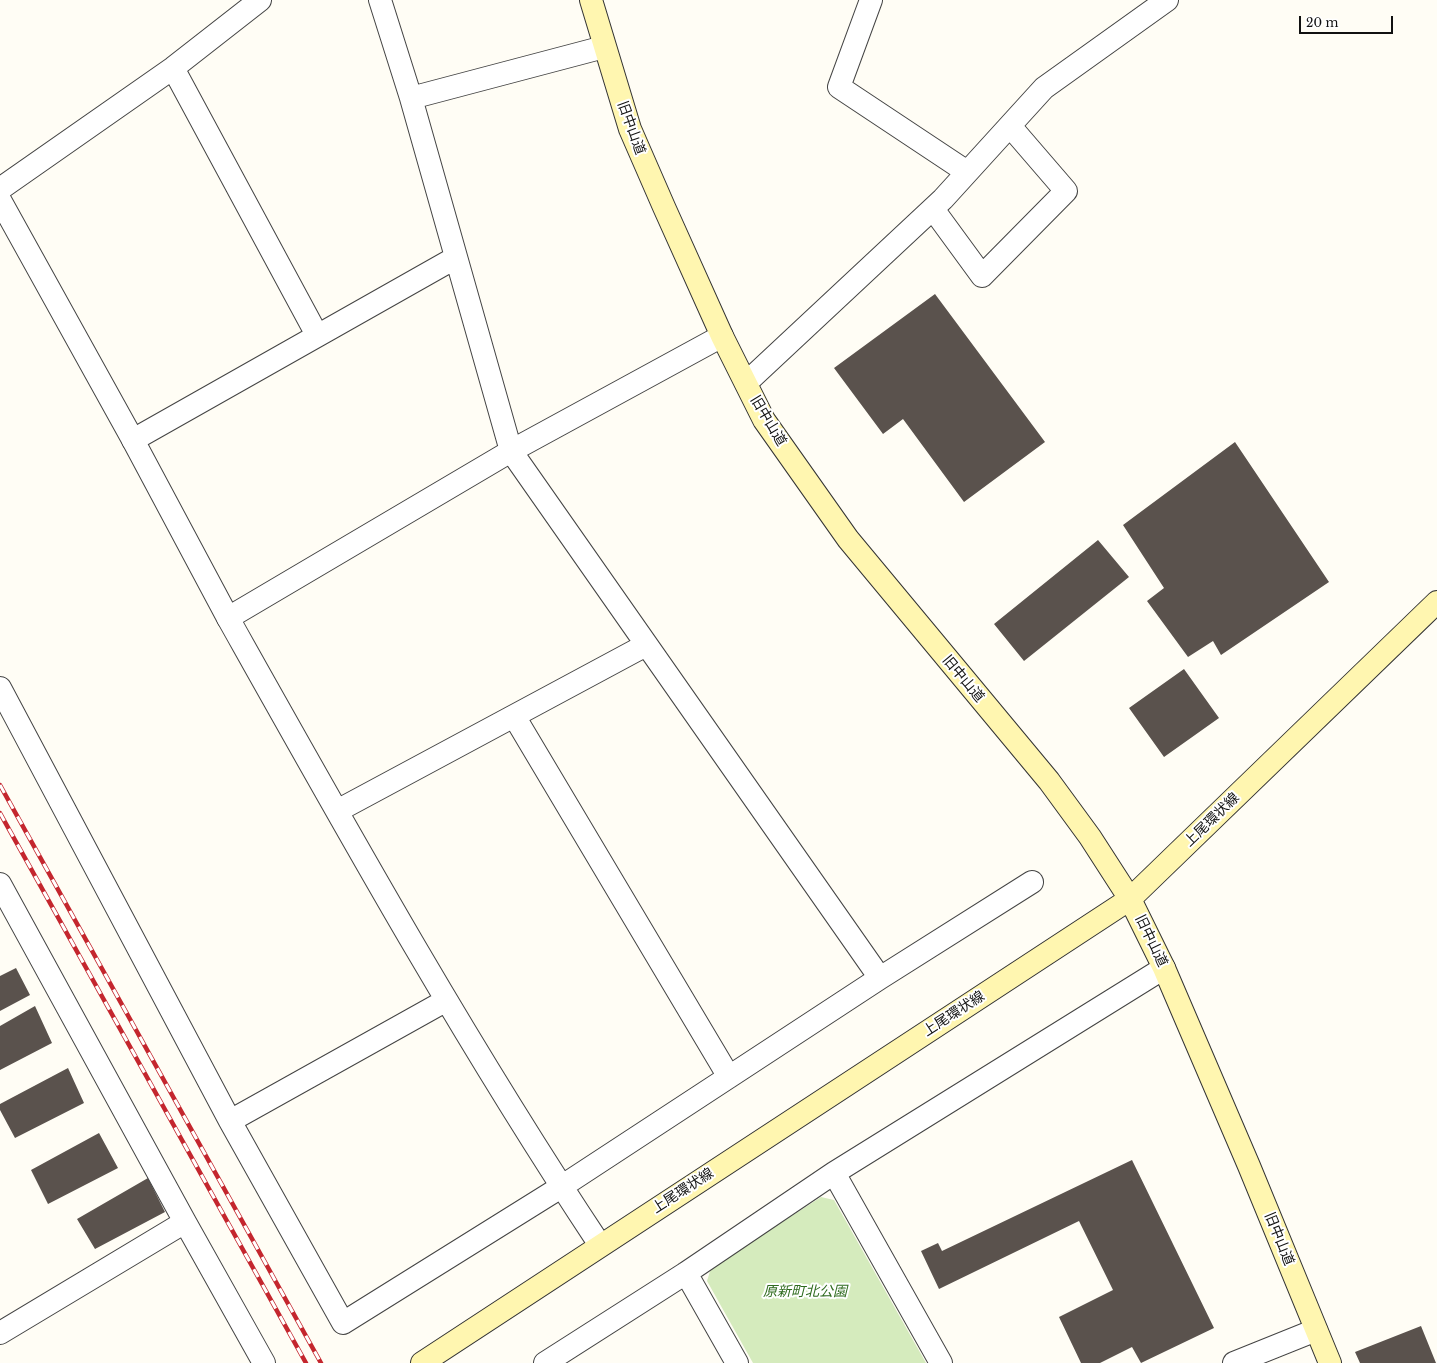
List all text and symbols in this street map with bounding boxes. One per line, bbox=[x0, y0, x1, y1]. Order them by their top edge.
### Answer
scale bar bbox=[1301, 8, 1395, 34]
text: 20 m bbox=[1306, 15, 1338, 30]
street label: 旧中山道 bbox=[614, 99, 648, 157]
street label: 旧中山道 bbox=[746, 393, 790, 449]
street label: 旧中山道 bbox=[939, 652, 987, 706]
street label: 上尾環状線 bbox=[1181, 790, 1243, 850]
street label: 旧中山道 bbox=[1131, 912, 1171, 970]
street label: 上尾環状線 bbox=[920, 988, 988, 1040]
street label: 上尾環状線 bbox=[649, 1165, 717, 1217]
street label: 旧中山道 bbox=[1261, 1210, 1297, 1268]
park label: 原新町北公園 bbox=[763, 1284, 847, 1300]

